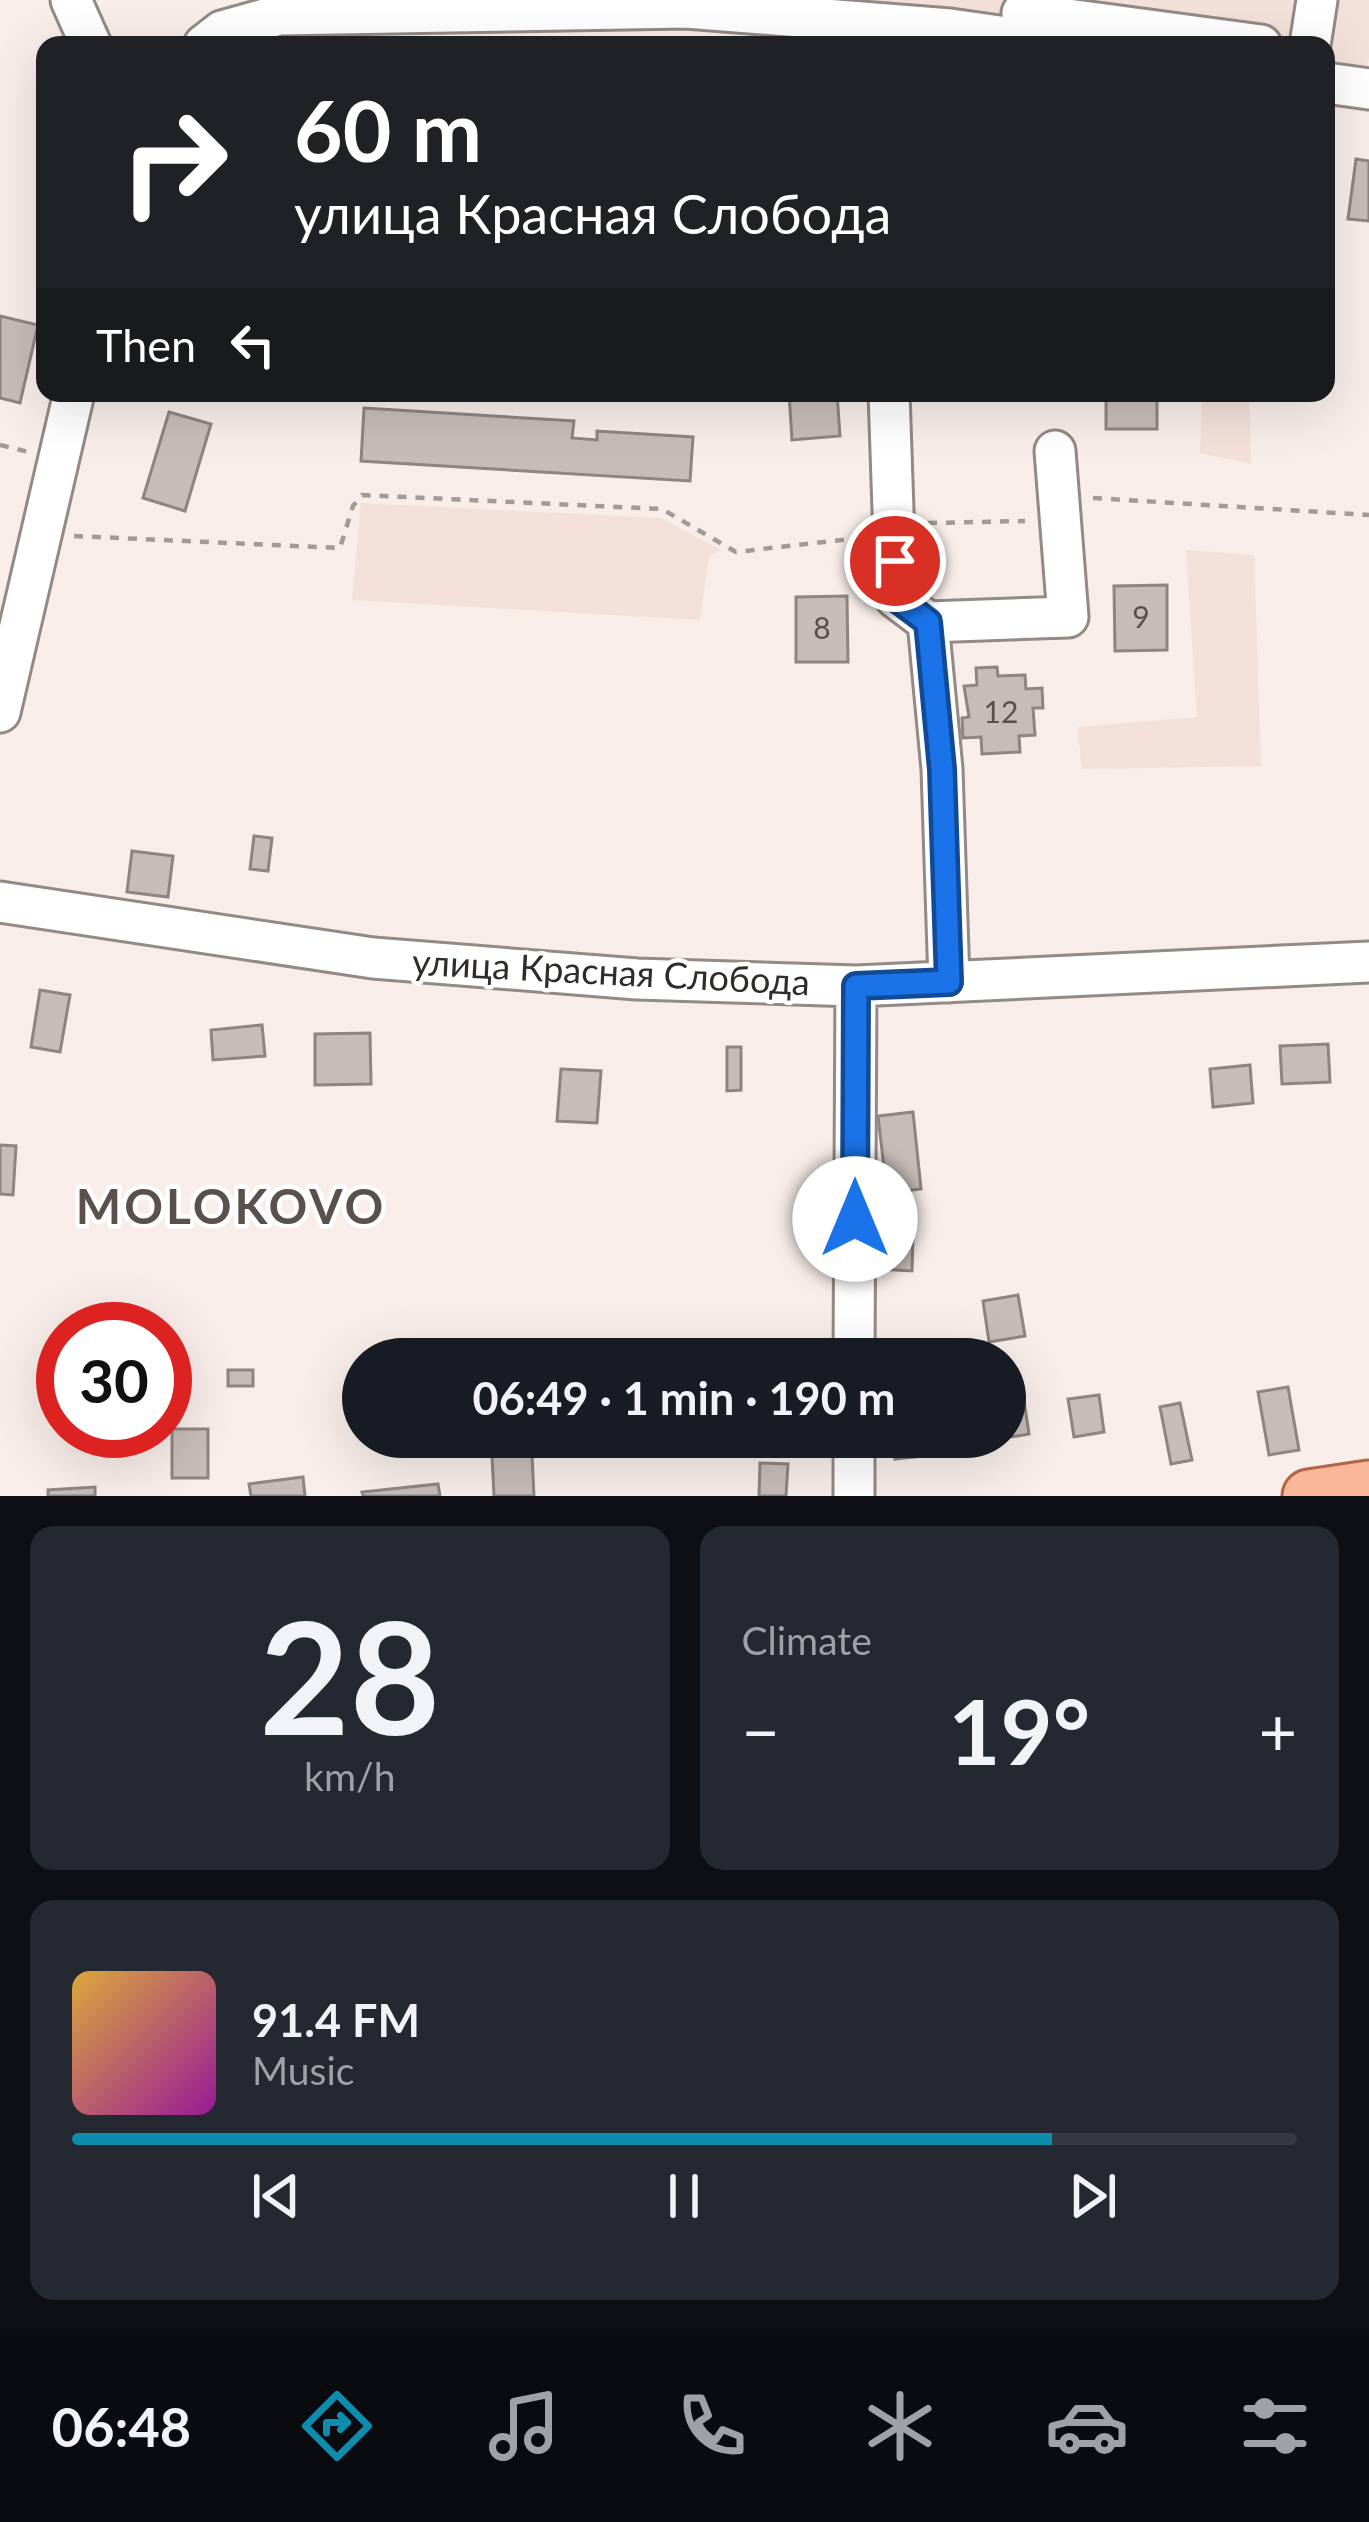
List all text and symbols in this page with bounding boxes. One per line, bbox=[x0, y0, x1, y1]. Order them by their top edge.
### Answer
text: 60 m bbox=[294, 79, 482, 180]
icon: right bbox=[96, 84, 252, 240]
text: улица Красная Слобода bbox=[294, 181, 891, 246]
icon: left bbox=[220, 312, 286, 378]
text: Then bbox=[96, 318, 196, 372]
pin bbox=[844, 510, 946, 612]
icon: arrive bbox=[862, 528, 928, 594]
house number: 9 bbox=[1132, 598, 1150, 634]
house number: 8 bbox=[813, 609, 831, 645]
house number: 12 bbox=[984, 693, 1018, 729]
street label: улица Красная Слобода bbox=[411, 939, 811, 1003]
position arrow bbox=[792, 1156, 918, 1282]
district label: MOLOKOVO bbox=[76, 1177, 386, 1234]
speed limit sign: 30 bbox=[36, 1302, 192, 1458]
text: 06:49 · 1 min · 190 m bbox=[473, 1371, 895, 1425]
text: 28 bbox=[259, 1581, 440, 1768]
text: Climate bbox=[742, 1617, 872, 1663]
text: 19° bbox=[948, 1676, 1090, 1784]
text: − bbox=[742, 1691, 780, 1770]
text: + bbox=[1259, 1691, 1297, 1770]
text: km/h bbox=[304, 1753, 395, 1799]
text: 91.4 FM bbox=[252, 1993, 420, 2047]
text: Music bbox=[252, 2047, 354, 2093]
icon: previous bbox=[243, 2163, 309, 2229]
icon: pause bbox=[651, 2163, 717, 2229]
icon: next bbox=[1060, 2163, 1126, 2229]
icon: directions bbox=[295, 2384, 379, 2468]
icon: music bbox=[482, 2384, 566, 2468]
icon: phone bbox=[670, 2384, 754, 2468]
icon: climate bbox=[858, 2384, 942, 2468]
icon: car bbox=[1045, 2384, 1129, 2468]
icon: filters bbox=[1233, 2384, 1317, 2468]
text: 06:48 bbox=[52, 2394, 191, 2459]

